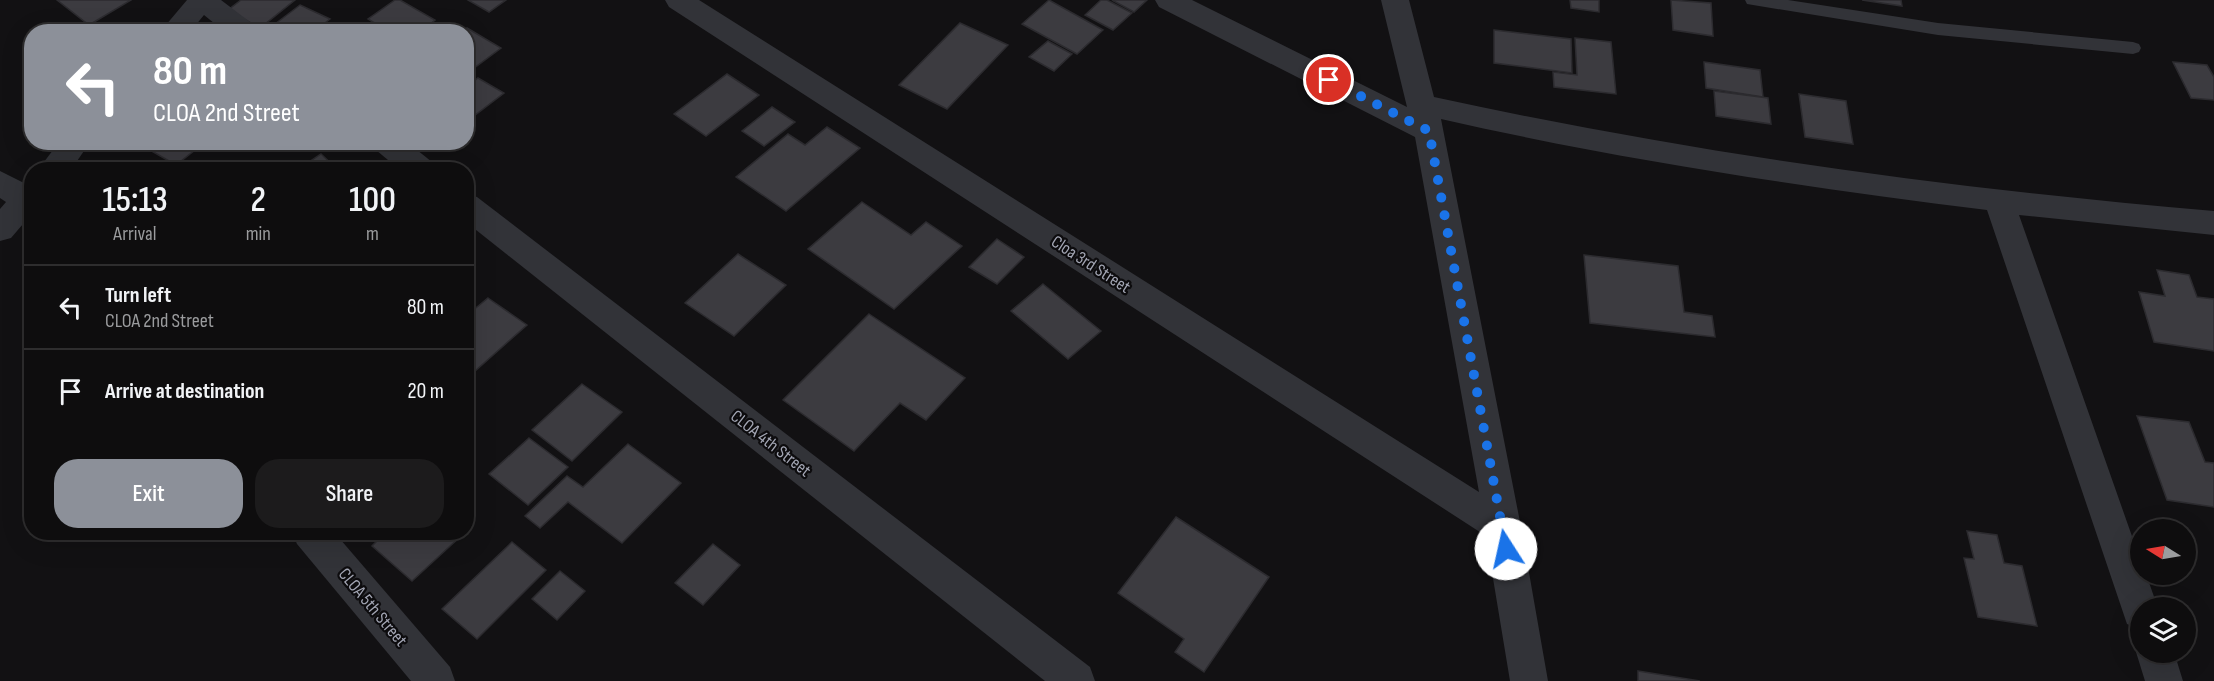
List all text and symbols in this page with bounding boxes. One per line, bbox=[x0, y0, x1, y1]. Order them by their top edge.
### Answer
text: 80 m bbox=[153, 46, 227, 97]
icon: left bbox=[54, 48, 132, 126]
pin bbox=[1303, 54, 1354, 105]
icon: arrive bbox=[1312, 63, 1345, 96]
text: CLOA 2nd Street bbox=[153, 97, 300, 129]
text: 15:13 bbox=[102, 179, 168, 222]
text: 2 bbox=[251, 179, 266, 222]
text: 100 bbox=[349, 179, 396, 222]
text: Arrival bbox=[113, 222, 156, 246]
text: min bbox=[246, 222, 271, 246]
text: m bbox=[366, 222, 379, 246]
street label: Cloa 3rd Street bbox=[1047, 231, 1135, 298]
text: Turn left bbox=[105, 282, 171, 309]
icon: left bbox=[54, 291, 87, 324]
text: 80 m bbox=[407, 294, 444, 321]
text: CLOA 2nd Street bbox=[105, 309, 214, 333]
icon: arrive bbox=[54, 375, 87, 408]
text: Arrive at destination bbox=[105, 378, 264, 405]
text: 20 m bbox=[408, 378, 444, 405]
street label: CLOA 4th Street bbox=[726, 406, 815, 482]
button: Exit bbox=[54, 459, 243, 528]
button: Share bbox=[255, 459, 444, 528]
position arrow bbox=[1474, 517, 1538, 581]
north arrow bbox=[2130, 519, 2196, 585]
map controls bbox=[2130, 519, 2196, 663]
street label: CLOA 5th Street bbox=[334, 564, 412, 651]
button: layers bbox=[2130, 597, 2196, 663]

